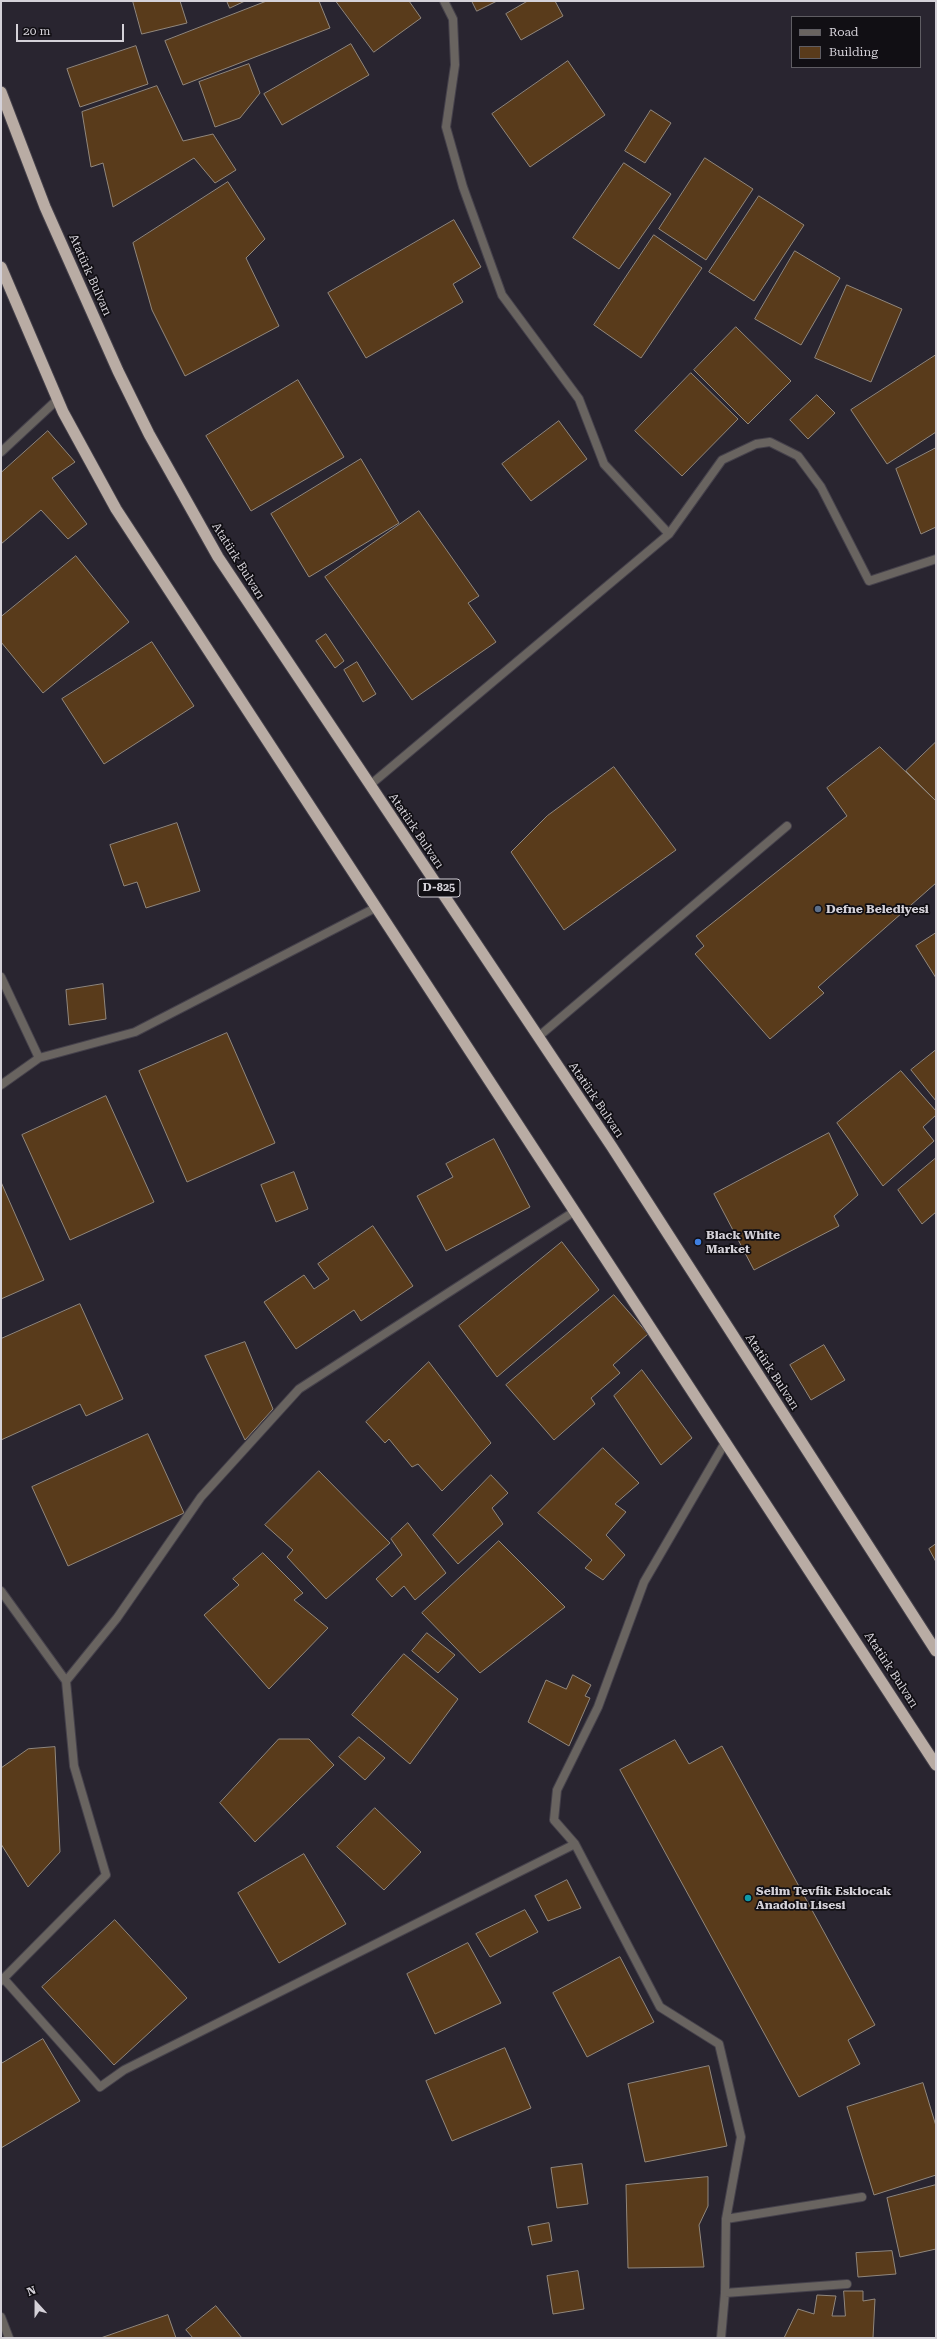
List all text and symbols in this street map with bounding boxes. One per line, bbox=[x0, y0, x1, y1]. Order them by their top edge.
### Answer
scale bar bbox=[18, 16, 126, 42]
legend bbox=[791, 16, 921, 68]
text: 20 m bbox=[23, 24, 50, 38]
text: Road bbox=[829, 25, 858, 39]
text: Building bbox=[829, 45, 878, 59]
street label: Atatürk Bulvarı bbox=[66, 232, 114, 318]
street label: Atatürk Bulvarı bbox=[209, 520, 267, 602]
street label: Atatürk Bulvarı bbox=[386, 791, 446, 871]
road number: D-825 bbox=[418, 879, 460, 897]
place label: Defne Belediyesi bbox=[826, 902, 929, 916]
marker: Defne Belediyesi bbox=[813, 904, 823, 914]
street label: Atatürk Bulvarı bbox=[566, 1060, 626, 1140]
place label: Black White Market bbox=[706, 1228, 780, 1256]
marker: Black White Market bbox=[693, 1237, 703, 1247]
street label: Atatürk Bulvarı bbox=[742, 1331, 802, 1413]
street label: Atatürk Bulvarı bbox=[861, 1629, 921, 1711]
place label: Selim Tevfik Eskiocak Anadolu Lisesi bbox=[756, 1884, 891, 1912]
marker: Selim Tevfik Eskiocak Anadolu Lisesi bbox=[743, 1893, 753, 1903]
north arrow bbox=[16, 2283, 56, 2323]
text: N bbox=[25, 2284, 38, 2299]

